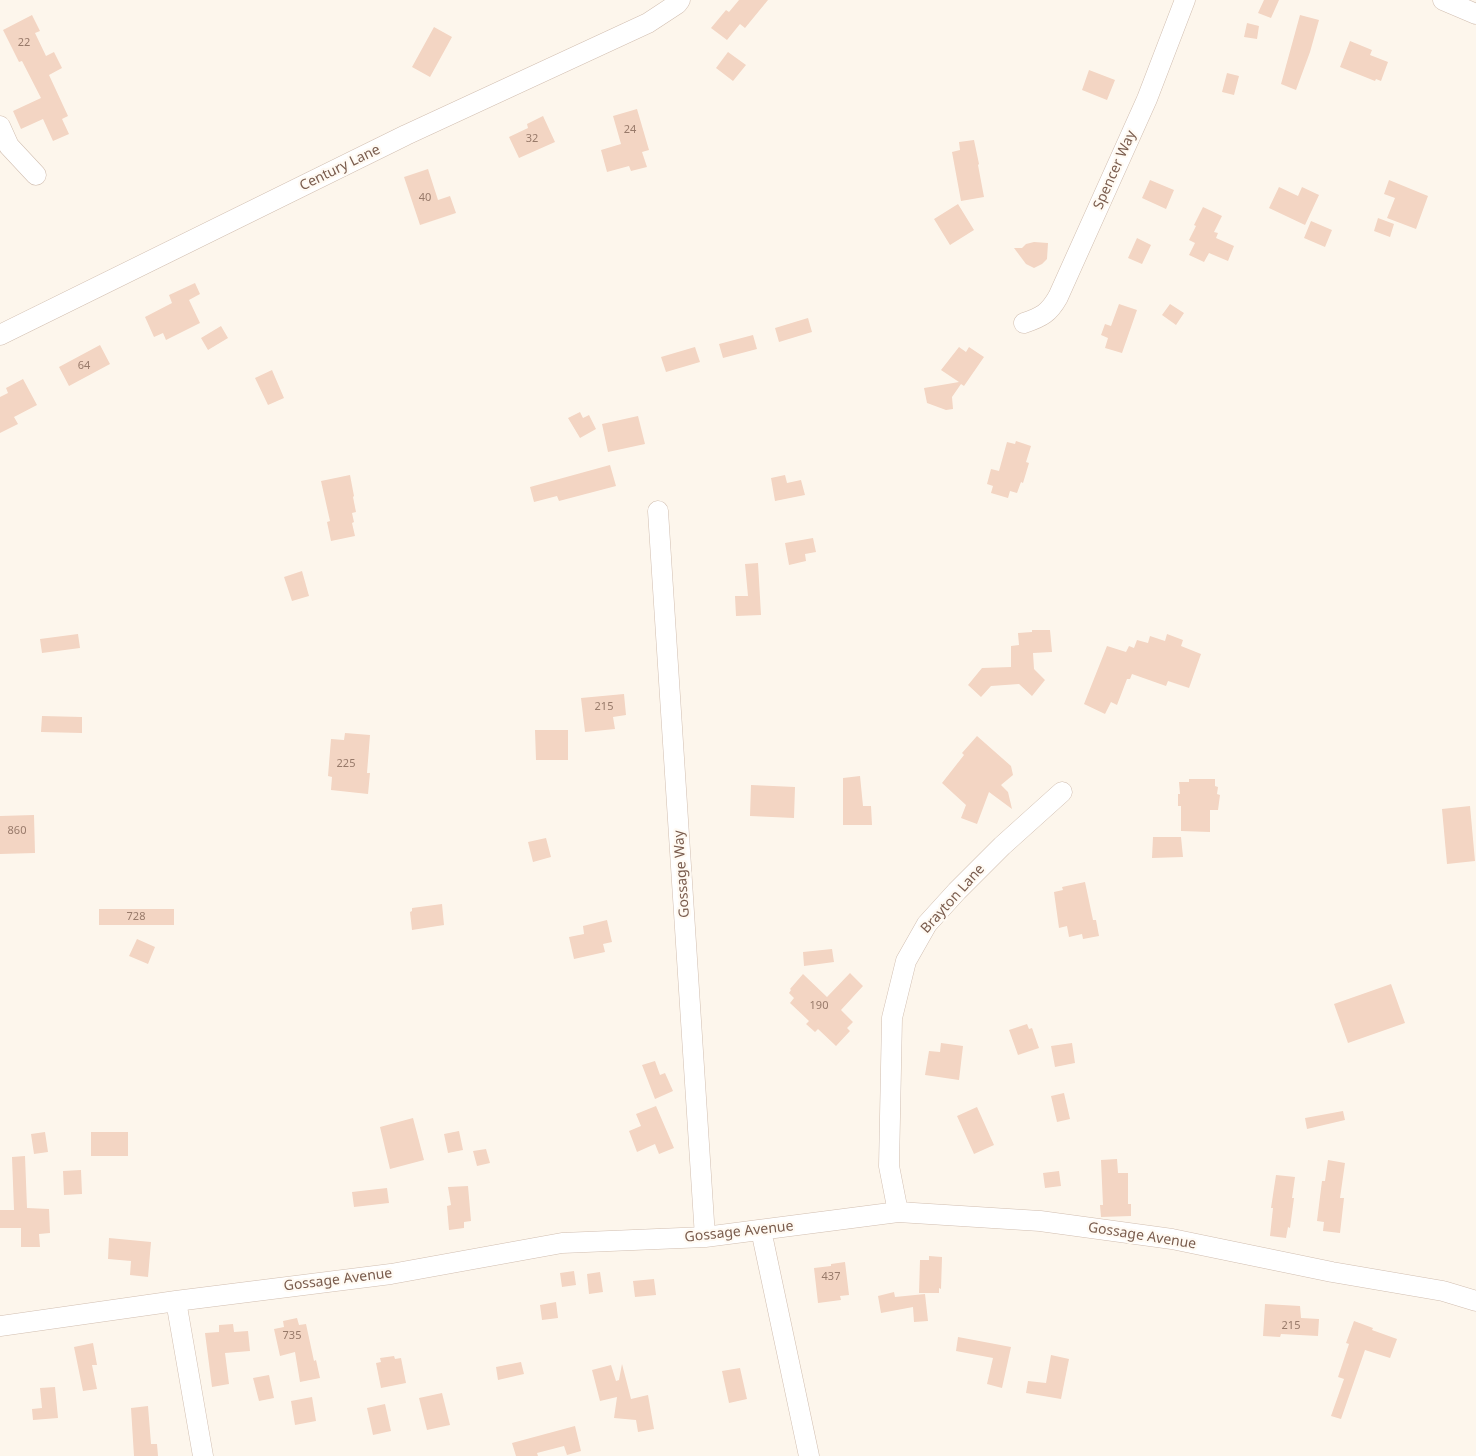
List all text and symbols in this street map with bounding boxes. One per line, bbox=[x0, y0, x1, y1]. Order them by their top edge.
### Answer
house number: 22 bbox=[18, 36, 30, 50]
house number: 24 bbox=[624, 123, 636, 137]
street label: Spencer Way bbox=[1090, 128, 1140, 212]
house number: 32 bbox=[526, 132, 538, 146]
street label: Century Lane bbox=[297, 141, 383, 195]
house number: 40 bbox=[419, 191, 431, 205]
house number: 64 bbox=[78, 359, 90, 373]
house number: 215 bbox=[595, 700, 613, 714]
house number: 225 bbox=[337, 757, 355, 771]
house number: 860 bbox=[8, 824, 26, 838]
street label: Gossage Way bbox=[671, 830, 693, 918]
street label: Brayton Lane bbox=[918, 861, 988, 937]
house number: 728 bbox=[127, 910, 145, 924]
house number: 190 bbox=[810, 999, 828, 1013]
street label: Gossage Avenue bbox=[684, 1218, 794, 1246]
street label: Gossage Avenue bbox=[1087, 1219, 1197, 1253]
street label: Gossage Avenue bbox=[283, 1265, 393, 1295]
house number: 437 bbox=[822, 1270, 840, 1284]
house number: 215 bbox=[1282, 1319, 1300, 1333]
house number: 735 bbox=[283, 1329, 301, 1343]

